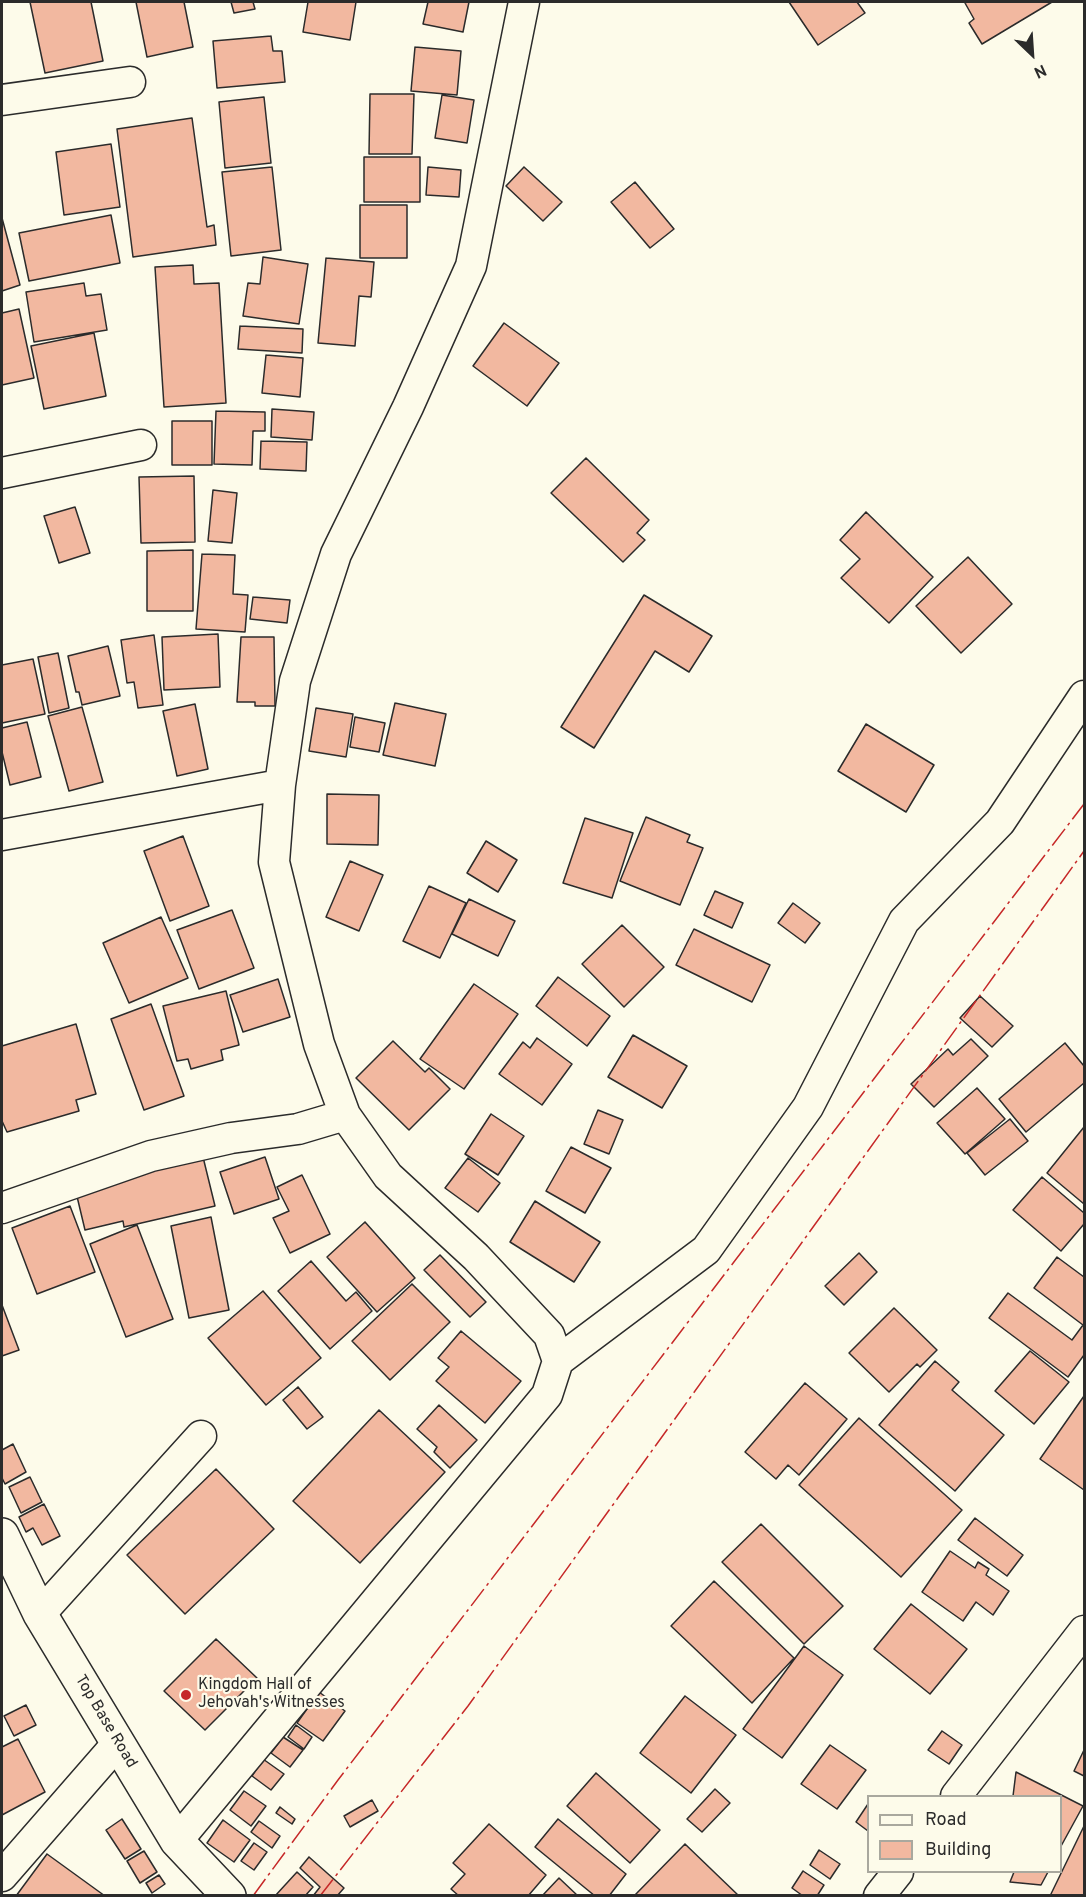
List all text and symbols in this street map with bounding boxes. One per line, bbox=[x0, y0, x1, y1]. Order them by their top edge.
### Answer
north arrow bbox=[1002, 24, 1062, 84]
text: N bbox=[1030, 59, 1049, 82]
street label: Top Base Road bbox=[70, 1672, 140, 1772]
place label: Kingdom Hall of Jehovah's Witnesses bbox=[198, 1676, 345, 1714]
marker: Kingdom Hall of Jehovah's Witnesses bbox=[179, 1688, 193, 1702]
legend bbox=[867, 1795, 1062, 1873]
text: Road bbox=[925, 1809, 967, 1832]
text: Building bbox=[925, 1839, 991, 1862]

